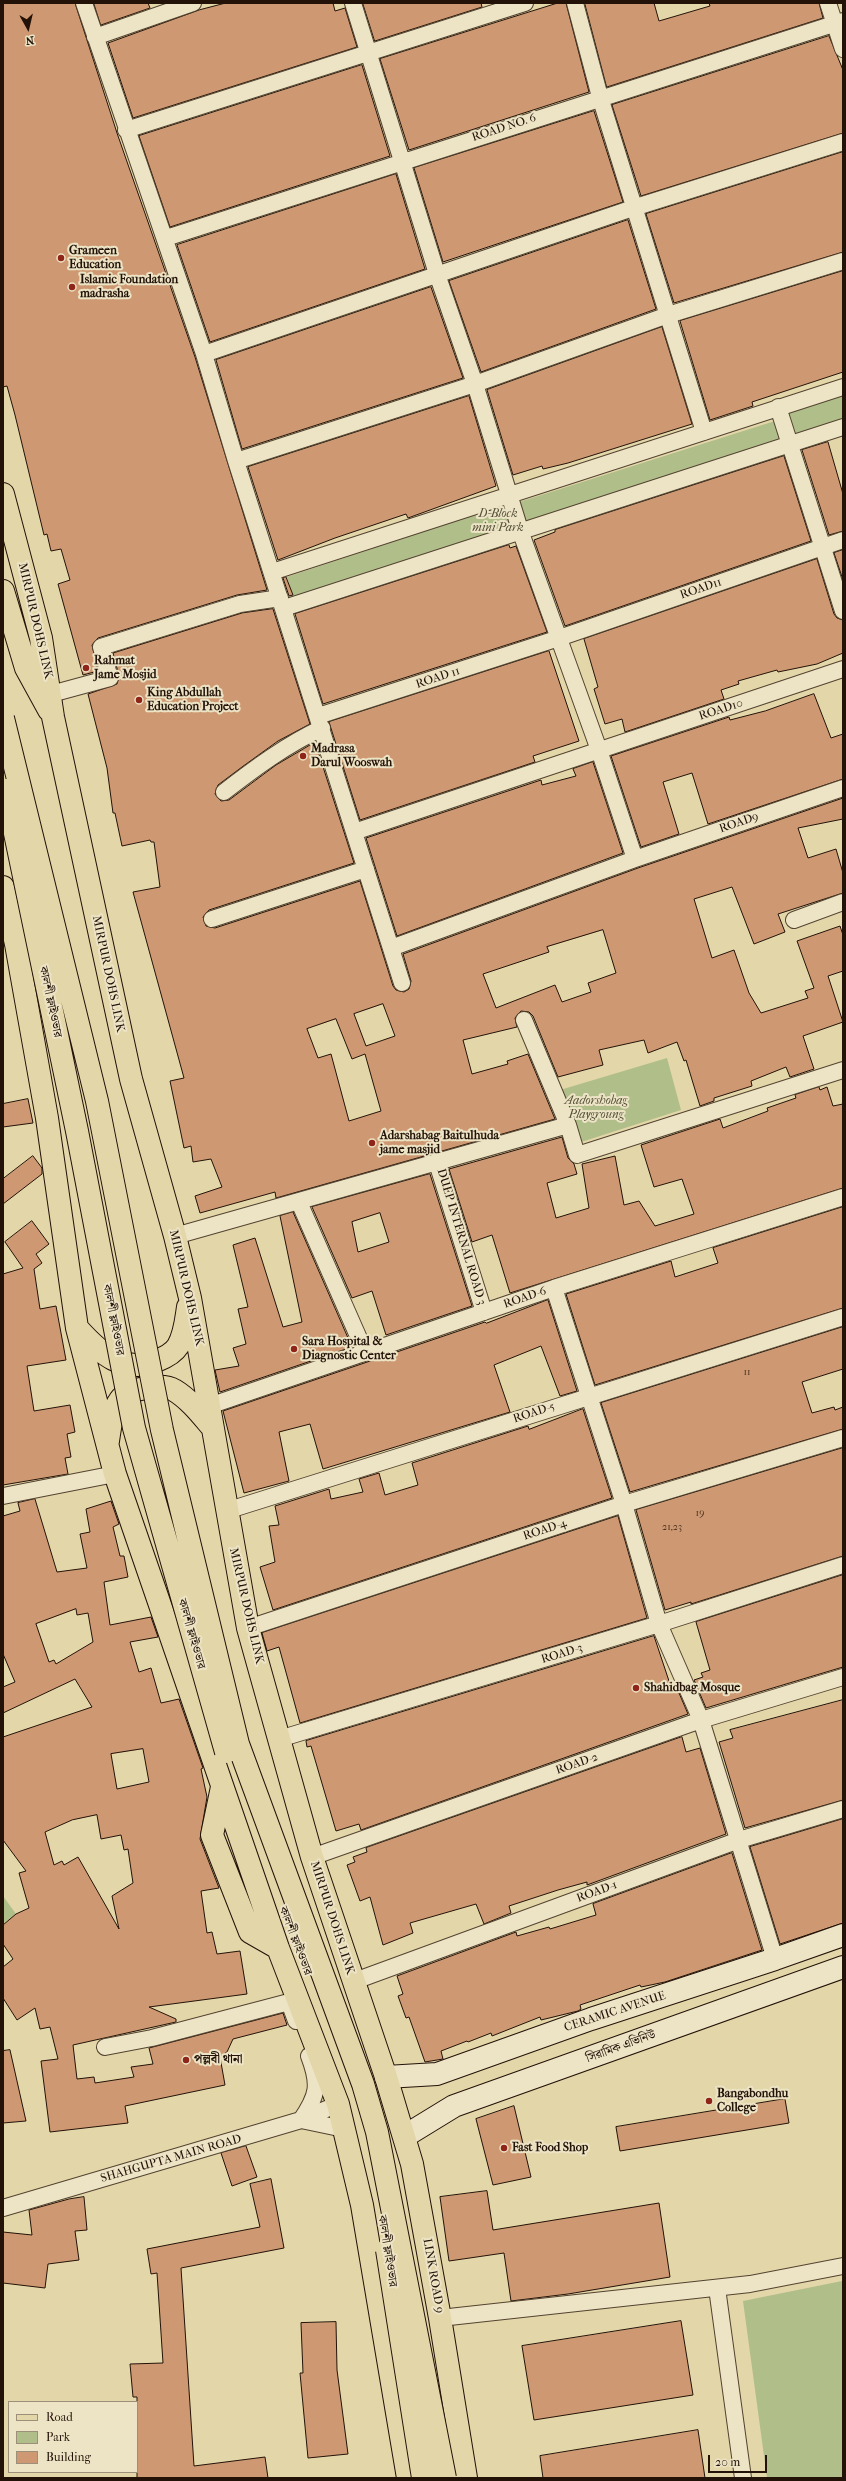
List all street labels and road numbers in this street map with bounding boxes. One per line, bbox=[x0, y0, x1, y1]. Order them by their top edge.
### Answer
street label: ROAD NO. 6 bbox=[470, 111, 538, 145]
street label: MIRPUR DOHS LINK bbox=[15, 562, 55, 680]
street label: ROAD11 bbox=[678, 575, 724, 603]
street label: ROAD 11 bbox=[414, 664, 462, 692]
street label: ROAD10 bbox=[697, 696, 745, 724]
street label: ROAD9 bbox=[717, 810, 761, 836]
street label: MIRPUR DOHS LINK bbox=[89, 914, 127, 1034]
street label: কালশী ফ্লাইওভার bbox=[35, 965, 65, 1039]
street label: DUEP INTERNAL ROAD 3 bbox=[433, 1167, 489, 1307]
street label: MIRPUR DOHS LINK bbox=[166, 1229, 206, 1347]
street label: কালশী ফ্লাইওভার bbox=[99, 1283, 127, 1357]
street label: ROAD-6 bbox=[502, 1284, 548, 1312]
street label: ROAD-5 bbox=[511, 1400, 557, 1426]
street label: ROAD-4 bbox=[521, 1516, 569, 1544]
street label: MIRPUR DOHS LINK bbox=[226, 1547, 266, 1665]
street label: কালশী ফ্লাইওভার bbox=[174, 1597, 208, 1671]
street label: ROAD-3 bbox=[540, 1641, 584, 1667]
street label: ROAD-2 bbox=[554, 1750, 600, 1778]
street label: MIRPUR DOHS LINK bbox=[307, 1859, 357, 1977]
street label: ROAD-1 bbox=[575, 1878, 619, 1906]
street label: কালশী ফ্লাইওভার bbox=[275, 1905, 315, 1977]
street label: CERAMIC AVENUE bbox=[562, 1989, 668, 2035]
street label: সিরামিক এভিনিউ bbox=[584, 2028, 658, 2066]
street label: SHAHGUPTA MAIN ROAD bbox=[99, 2132, 243, 2186]
street label: কালশী ফ্লাইওভার bbox=[374, 2214, 400, 2288]
street label: LINK ROAD 9 bbox=[419, 2237, 447, 2315]

